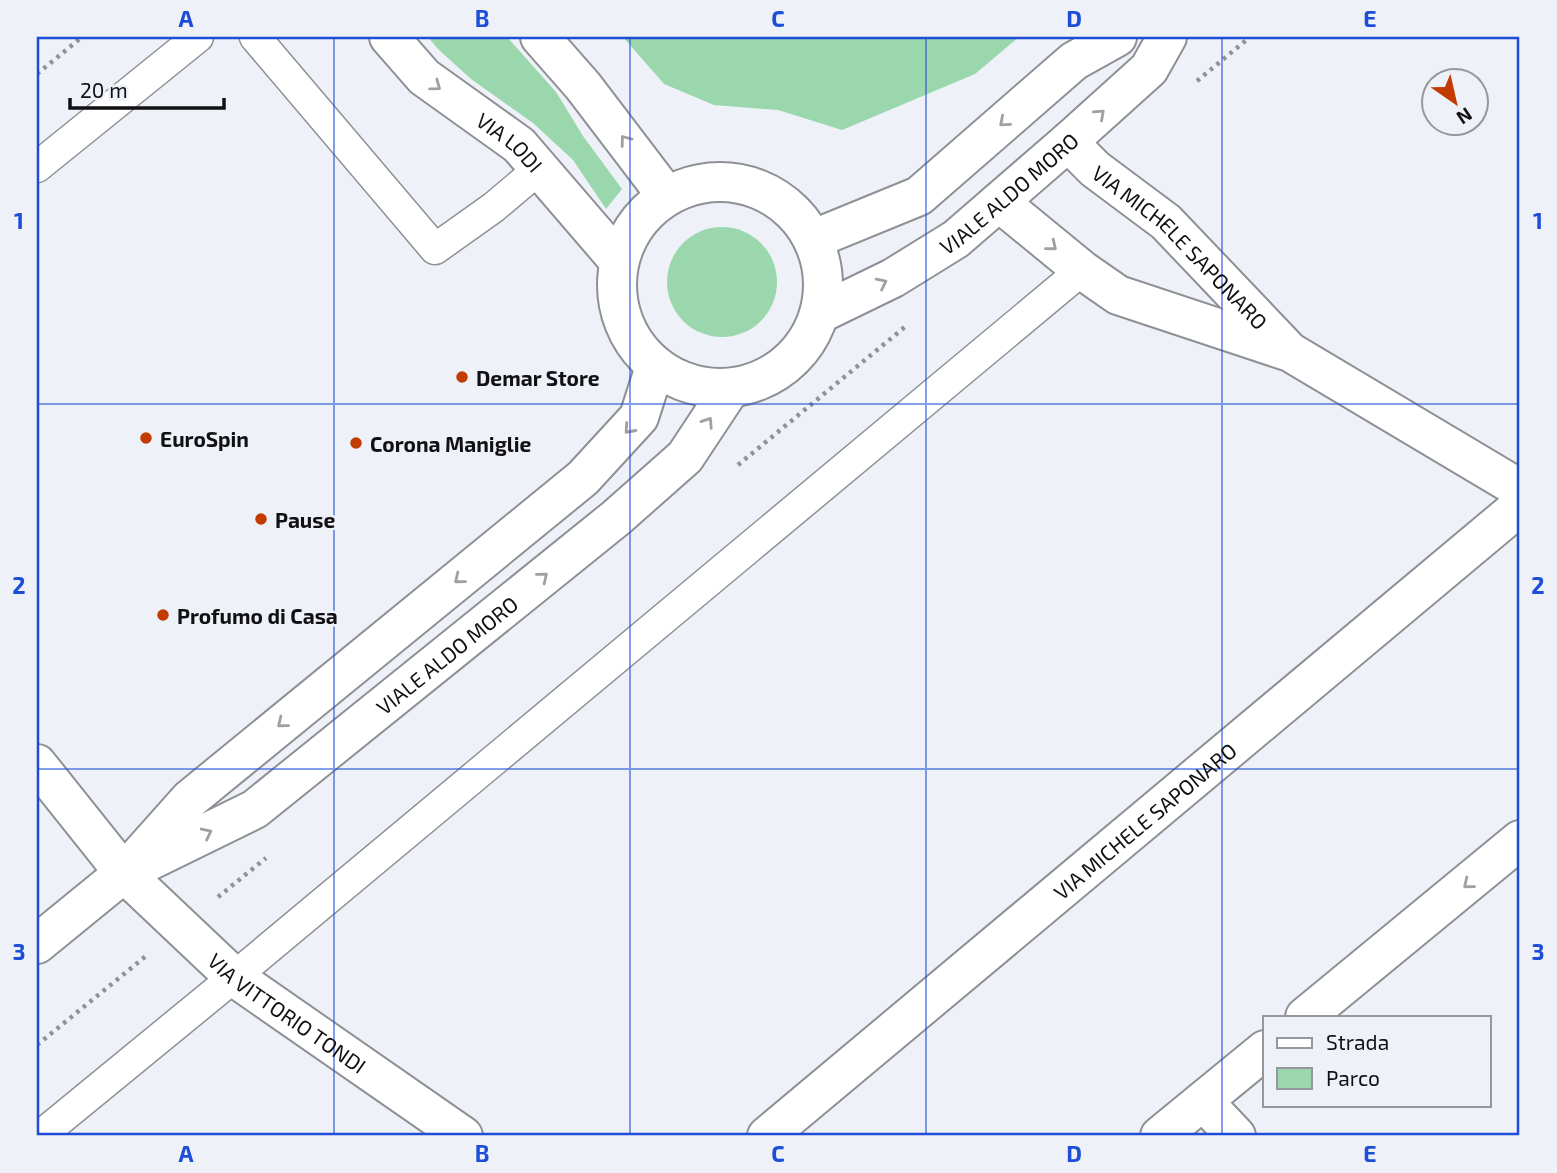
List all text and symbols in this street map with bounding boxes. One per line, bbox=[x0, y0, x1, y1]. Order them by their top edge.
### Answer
text: A bbox=[178, 4, 194, 32]
text: B bbox=[475, 4, 489, 32]
text: C bbox=[771, 4, 785, 32]
text: D bbox=[1066, 4, 1082, 32]
text: E bbox=[1363, 4, 1377, 32]
scale bar bbox=[70, 66, 224, 110]
north arrow bbox=[1420, 66, 1490, 136]
text: 20 m bbox=[80, 77, 128, 102]
one-way arrow bbox=[428, 78, 441, 90]
text: N bbox=[1453, 103, 1477, 130]
street label: VIA LODI bbox=[472, 106, 549, 176]
one-way arrow bbox=[1092, 110, 1105, 122]
one-way arrow bbox=[1000, 114, 1013, 126]
street label: VIALE ALDO MORO bbox=[935, 127, 1083, 259]
one-way arrow bbox=[620, 135, 633, 148]
street label: VIA MICHELE SAPONARO bbox=[1088, 159, 1273, 334]
text: 1 bbox=[14, 206, 24, 234]
text: 1 bbox=[1533, 206, 1543, 234]
one-way arrow bbox=[1044, 237, 1056, 250]
one-way arrow bbox=[875, 277, 887, 291]
place label: Demar Store bbox=[476, 365, 600, 390]
marker: Demar Store bbox=[454, 369, 470, 385]
one-way arrow bbox=[700, 417, 713, 430]
one-way arrow bbox=[624, 421, 637, 434]
place label: EuroSpin bbox=[160, 426, 249, 451]
marker: EuroSpin bbox=[138, 430, 154, 446]
place label: Corona Maniglie bbox=[370, 431, 532, 456]
marker: Corona Maniglie bbox=[348, 435, 364, 451]
place label: Pause bbox=[275, 507, 335, 532]
marker: Pause bbox=[253, 511, 269, 527]
text: 2 bbox=[12, 571, 26, 599]
one-way arrow bbox=[454, 571, 466, 584]
text: 2 bbox=[1531, 571, 1545, 599]
one-way arrow bbox=[535, 573, 548, 585]
street label: VIALE ALDO MORO bbox=[371, 590, 522, 719]
place label: Profumo di Casa bbox=[177, 603, 338, 628]
marker: Profumo di Casa bbox=[155, 607, 171, 623]
one-way arrow bbox=[278, 715, 291, 727]
street label: VIA MICHELE SAPONARO bbox=[1048, 737, 1241, 904]
one-way arrow bbox=[200, 827, 212, 841]
one-way arrow bbox=[1463, 875, 1475, 888]
text: 3 bbox=[12, 937, 26, 965]
text: 3 bbox=[1531, 937, 1545, 965]
street label: VIA VITTORIO TONDI bbox=[204, 947, 371, 1078]
legend bbox=[1263, 1016, 1490, 1106]
text: Strada bbox=[1326, 1029, 1389, 1054]
text: Parco bbox=[1326, 1065, 1380, 1090]
text: A bbox=[178, 1139, 194, 1167]
text: B bbox=[475, 1139, 489, 1167]
text: C bbox=[771, 1139, 785, 1167]
text: D bbox=[1066, 1139, 1082, 1167]
text: E bbox=[1363, 1139, 1377, 1167]

